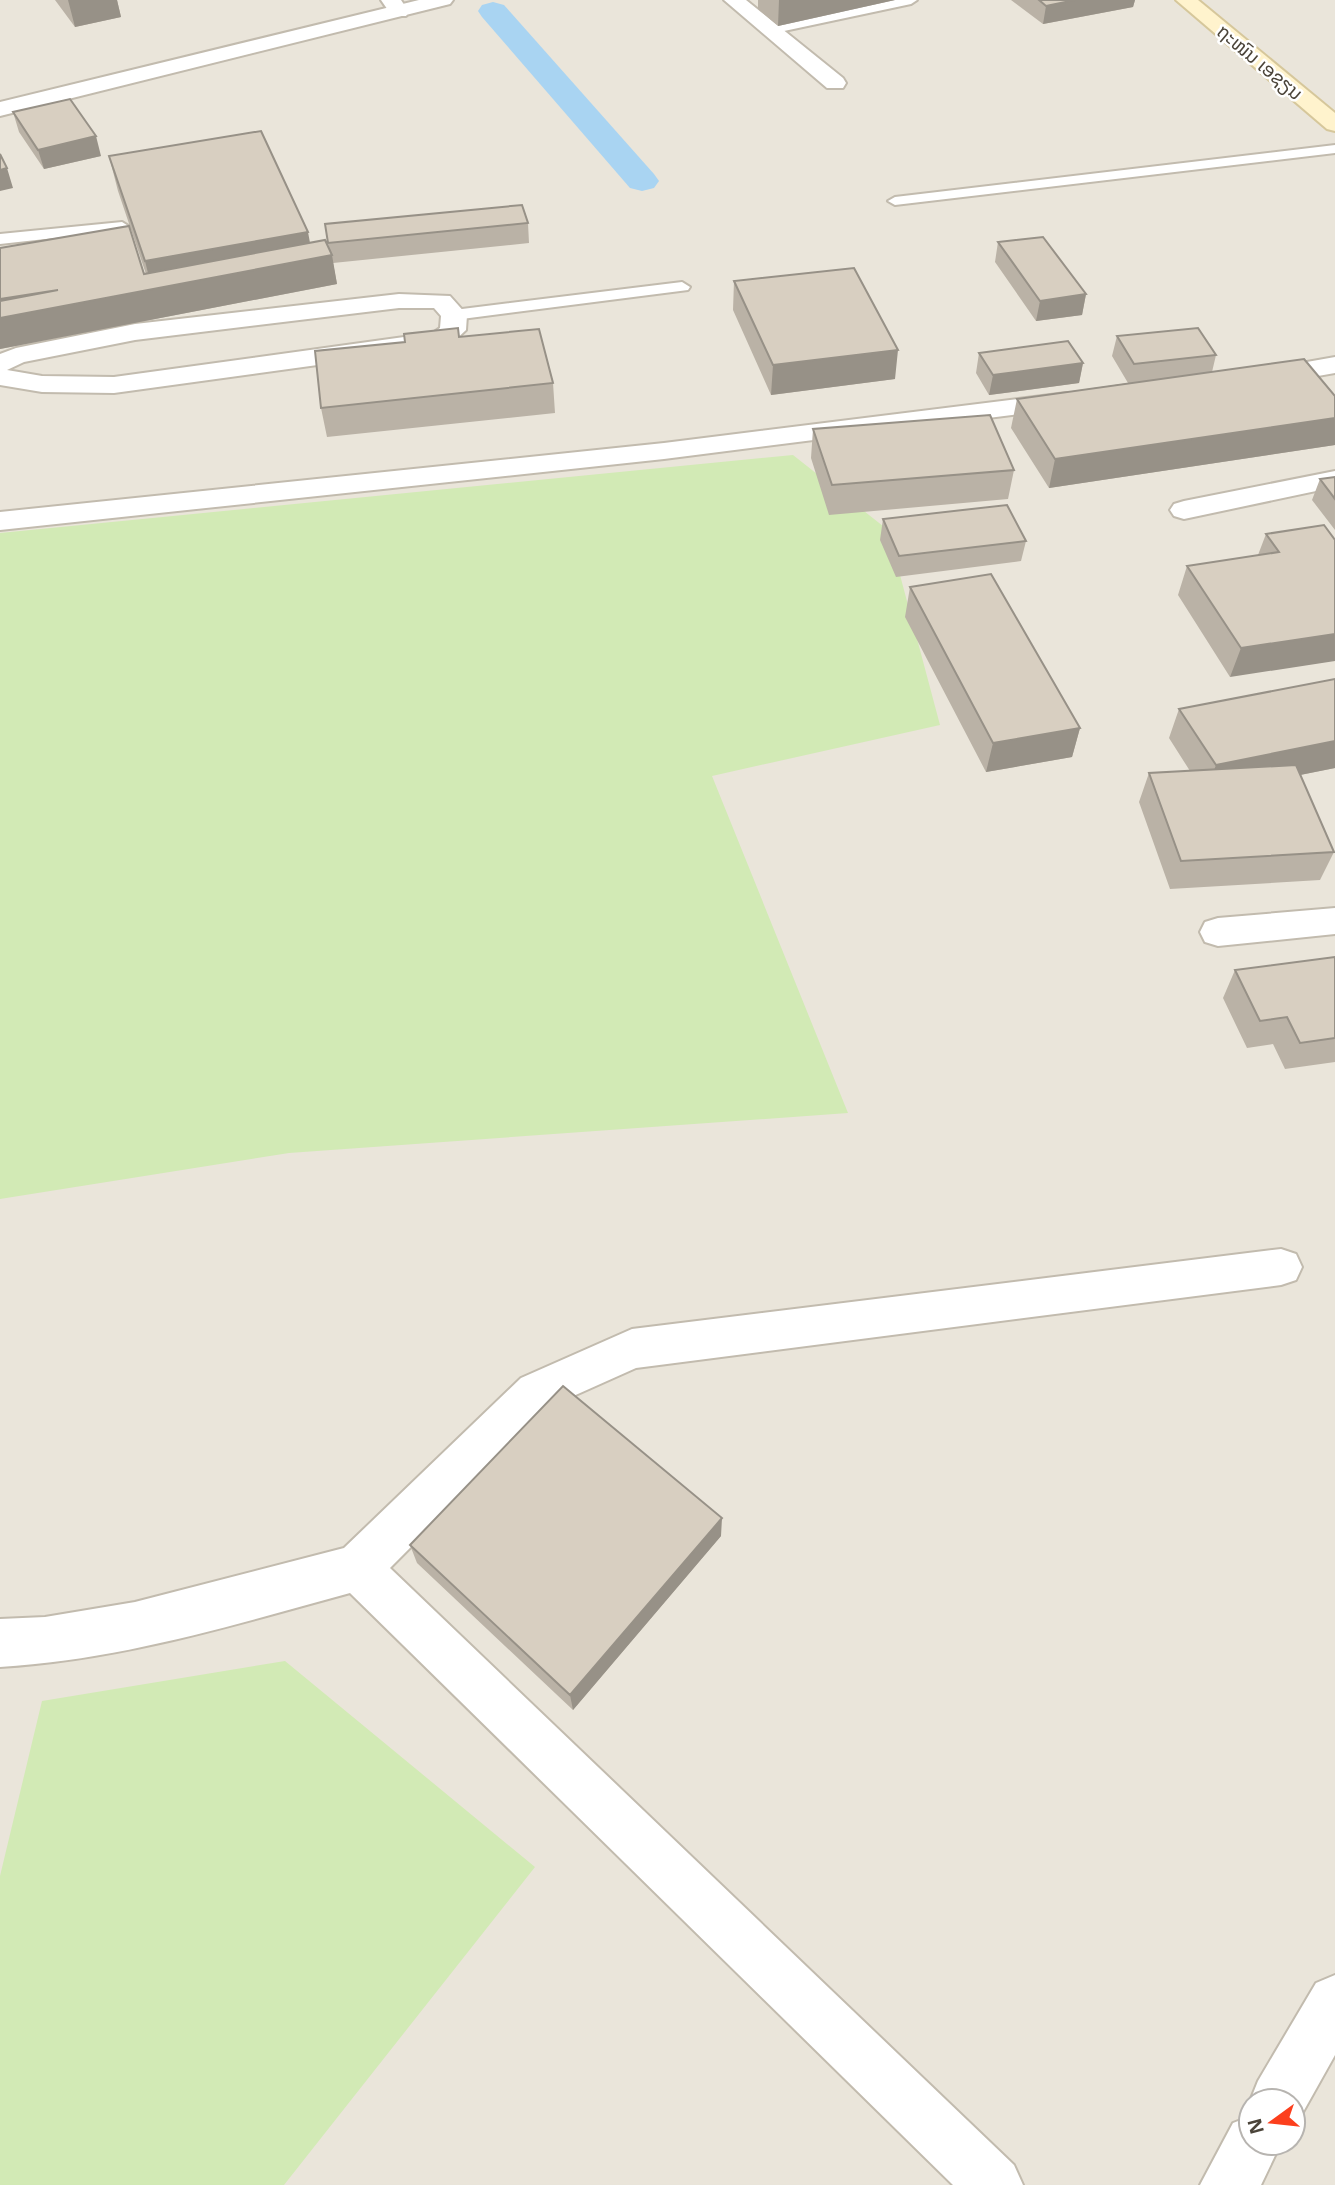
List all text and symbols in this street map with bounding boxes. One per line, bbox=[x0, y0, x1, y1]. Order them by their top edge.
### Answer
street label: ຖະໜົນ ເອຊຽນ bbox=[1211, 18, 1309, 106]
north arrow bbox=[1237, 2087, 1307, 2157]
text: N bbox=[1241, 2116, 1270, 2137]

